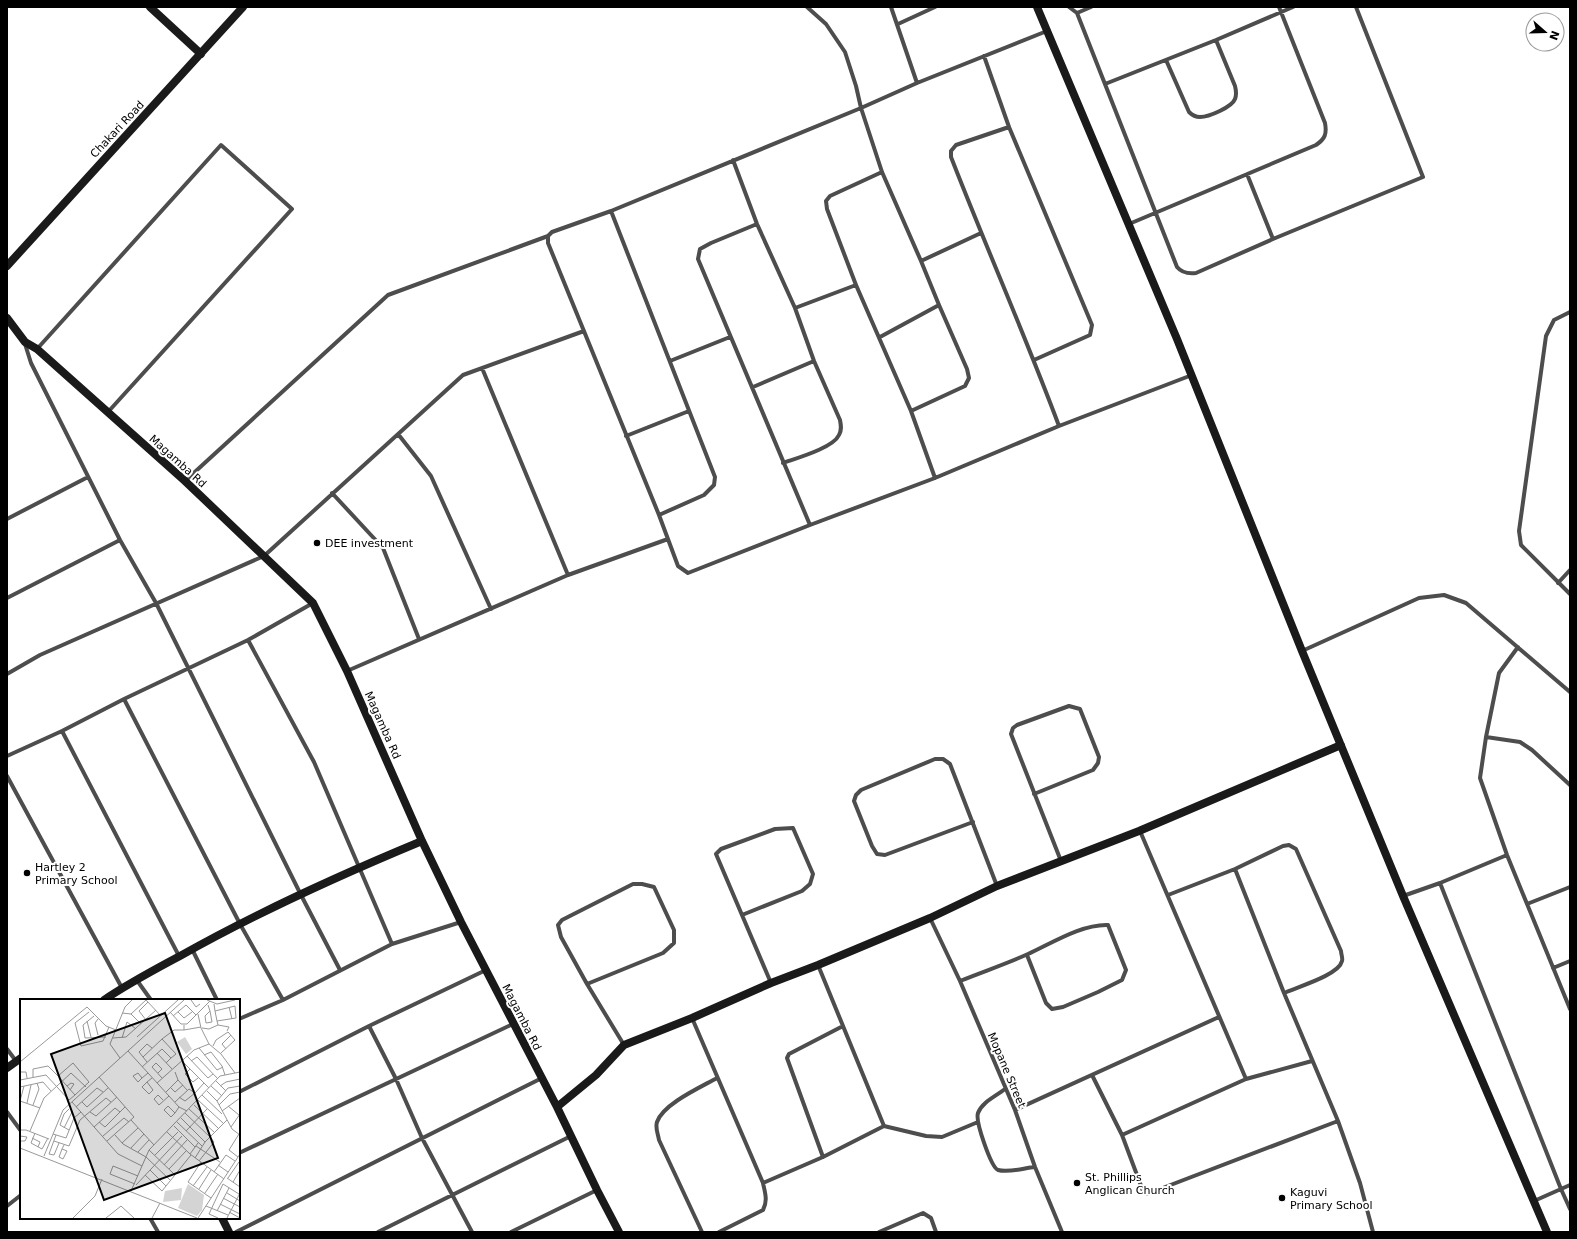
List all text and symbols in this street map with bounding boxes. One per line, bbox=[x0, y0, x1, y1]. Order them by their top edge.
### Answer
north arrow bbox=[1525, 12, 1565, 52]
text: N bbox=[1546, 29, 1562, 42]
street label: Chakari Road bbox=[88, 98, 147, 160]
street label: Magamba Rd bbox=[146, 432, 209, 490]
place label: DEE investment bbox=[325, 537, 414, 550]
marker: DEE investment bbox=[312, 538, 322, 548]
street label: Magamba Rd bbox=[362, 689, 403, 761]
place label: Hartley 2 Primary School bbox=[35, 861, 118, 887]
marker: Hartley 2 Primary School bbox=[22, 868, 32, 878]
street label: Magamba Rd bbox=[499, 982, 544, 1052]
inset map bbox=[20, 999, 240, 1219]
street label: Mopane Street bbox=[985, 1031, 1029, 1110]
place label: St. Phillips Anglican Church bbox=[1085, 1171, 1175, 1197]
marker: St. Phillips Anglican Church bbox=[1072, 1178, 1082, 1188]
place label: Kaguvi Primary School bbox=[1290, 1186, 1373, 1212]
marker: Kaguvi Primary School bbox=[1277, 1193, 1287, 1203]

